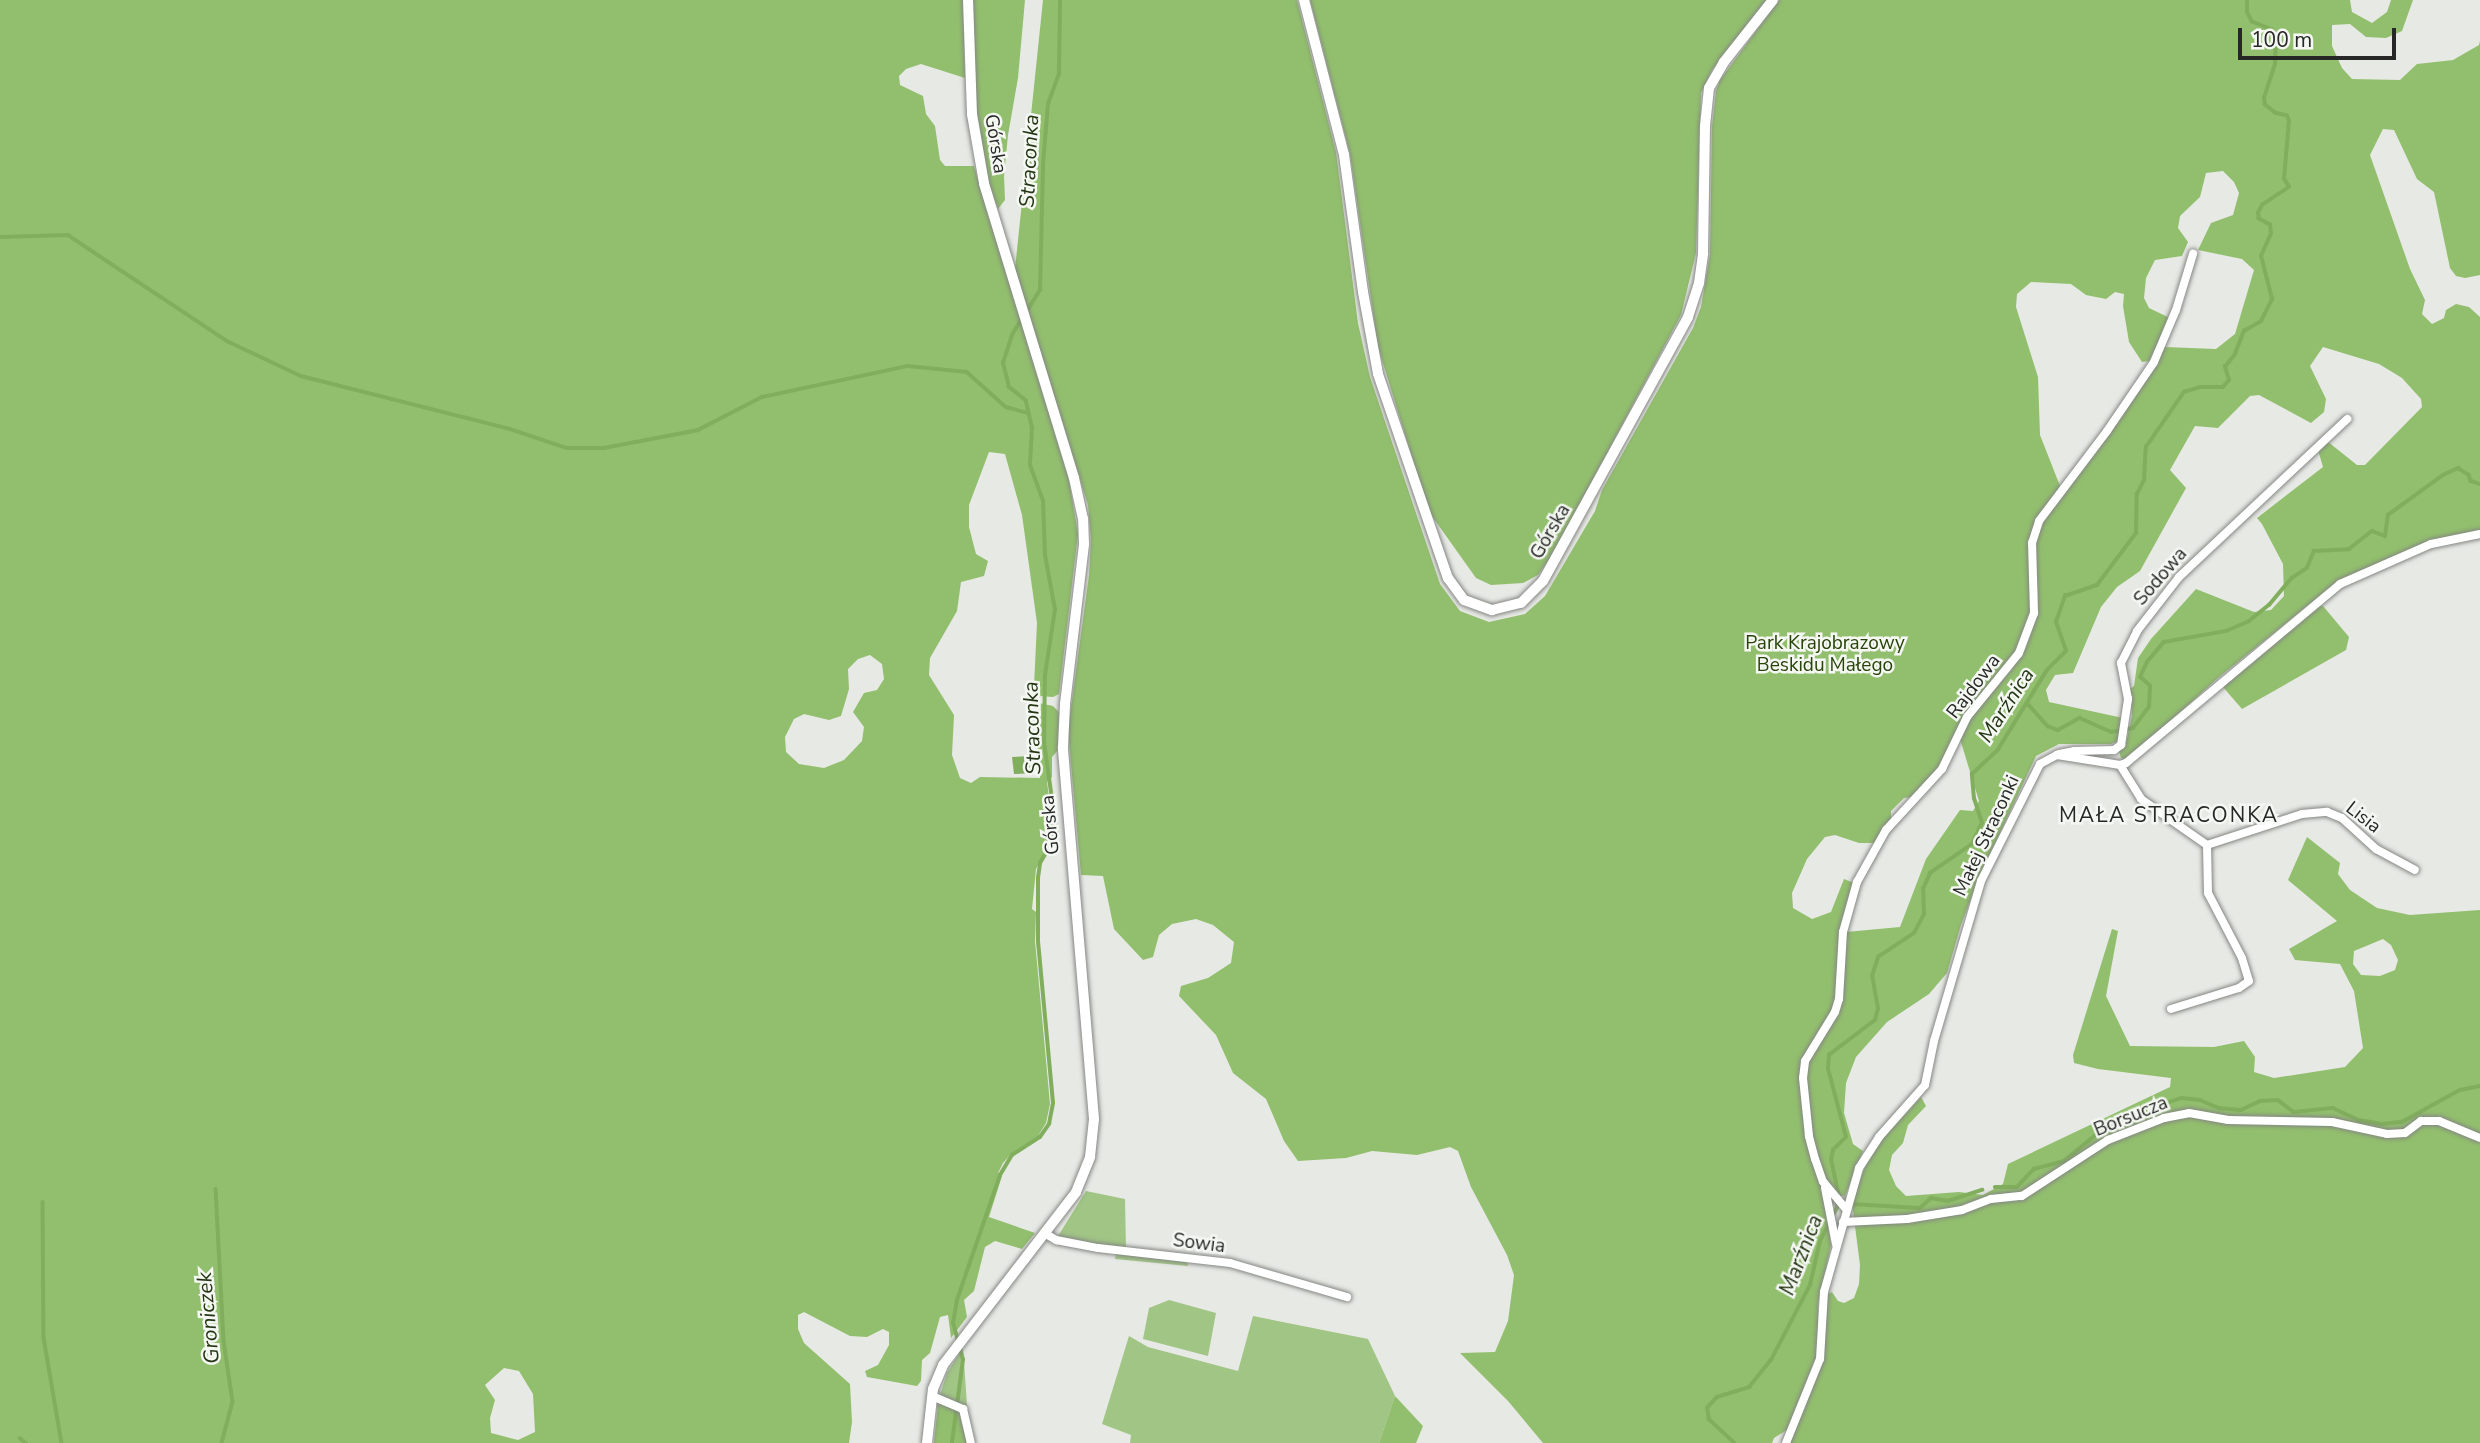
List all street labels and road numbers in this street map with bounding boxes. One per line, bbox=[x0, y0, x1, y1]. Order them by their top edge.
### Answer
street label: Górska bbox=[979, 113, 1011, 175]
street label: Górska bbox=[1526, 500, 1576, 564]
street label: Sodowa bbox=[2130, 543, 2192, 611]
street label: Rajdowa bbox=[1942, 650, 2006, 724]
street label: Małej Straconki bbox=[1949, 772, 2025, 900]
street label: Górska bbox=[1037, 794, 1065, 856]
street label: Lisia bbox=[2341, 797, 2385, 839]
street label: Borsucza bbox=[2091, 1092, 2171, 1142]
street label: Sowia bbox=[1172, 1229, 1226, 1259]

